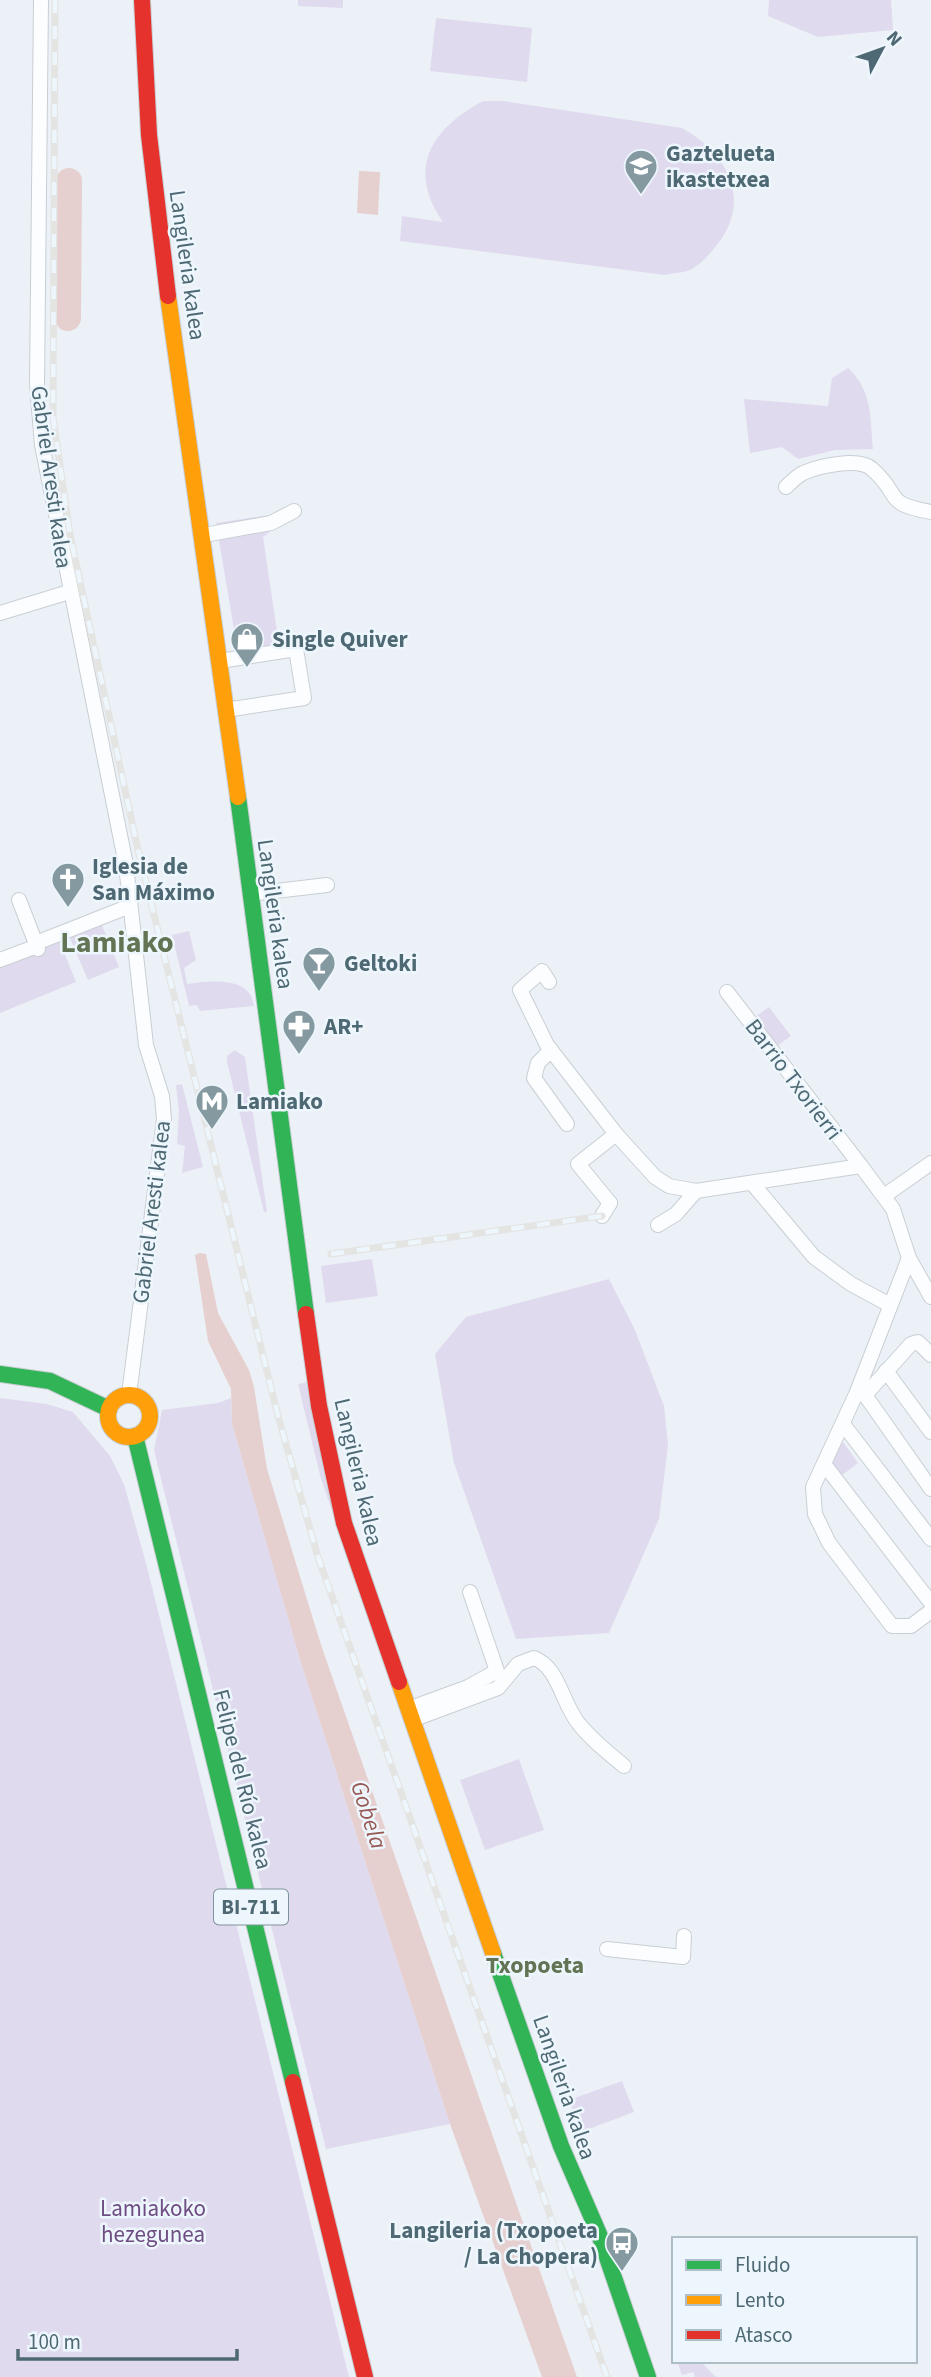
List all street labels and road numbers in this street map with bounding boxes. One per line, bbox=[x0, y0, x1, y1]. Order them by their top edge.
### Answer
street label: Langileria kalea bbox=[161, 188, 214, 342]
street label: Gabriel Aresti kalea bbox=[22, 384, 81, 571]
street label: Langileria kalea bbox=[249, 837, 302, 991]
street label: Barrio Txorierri bbox=[737, 1012, 850, 1147]
street label: Gabriel Aresti kalea bbox=[124, 1119, 179, 1305]
street label: Langileria kalea bbox=[325, 1395, 392, 1549]
street label: Felipe del Río kalea bbox=[204, 1686, 281, 1873]
road number: BI-711 bbox=[214, 1890, 288, 1924]
street label: Langileria kalea bbox=[524, 2010, 605, 2164]

